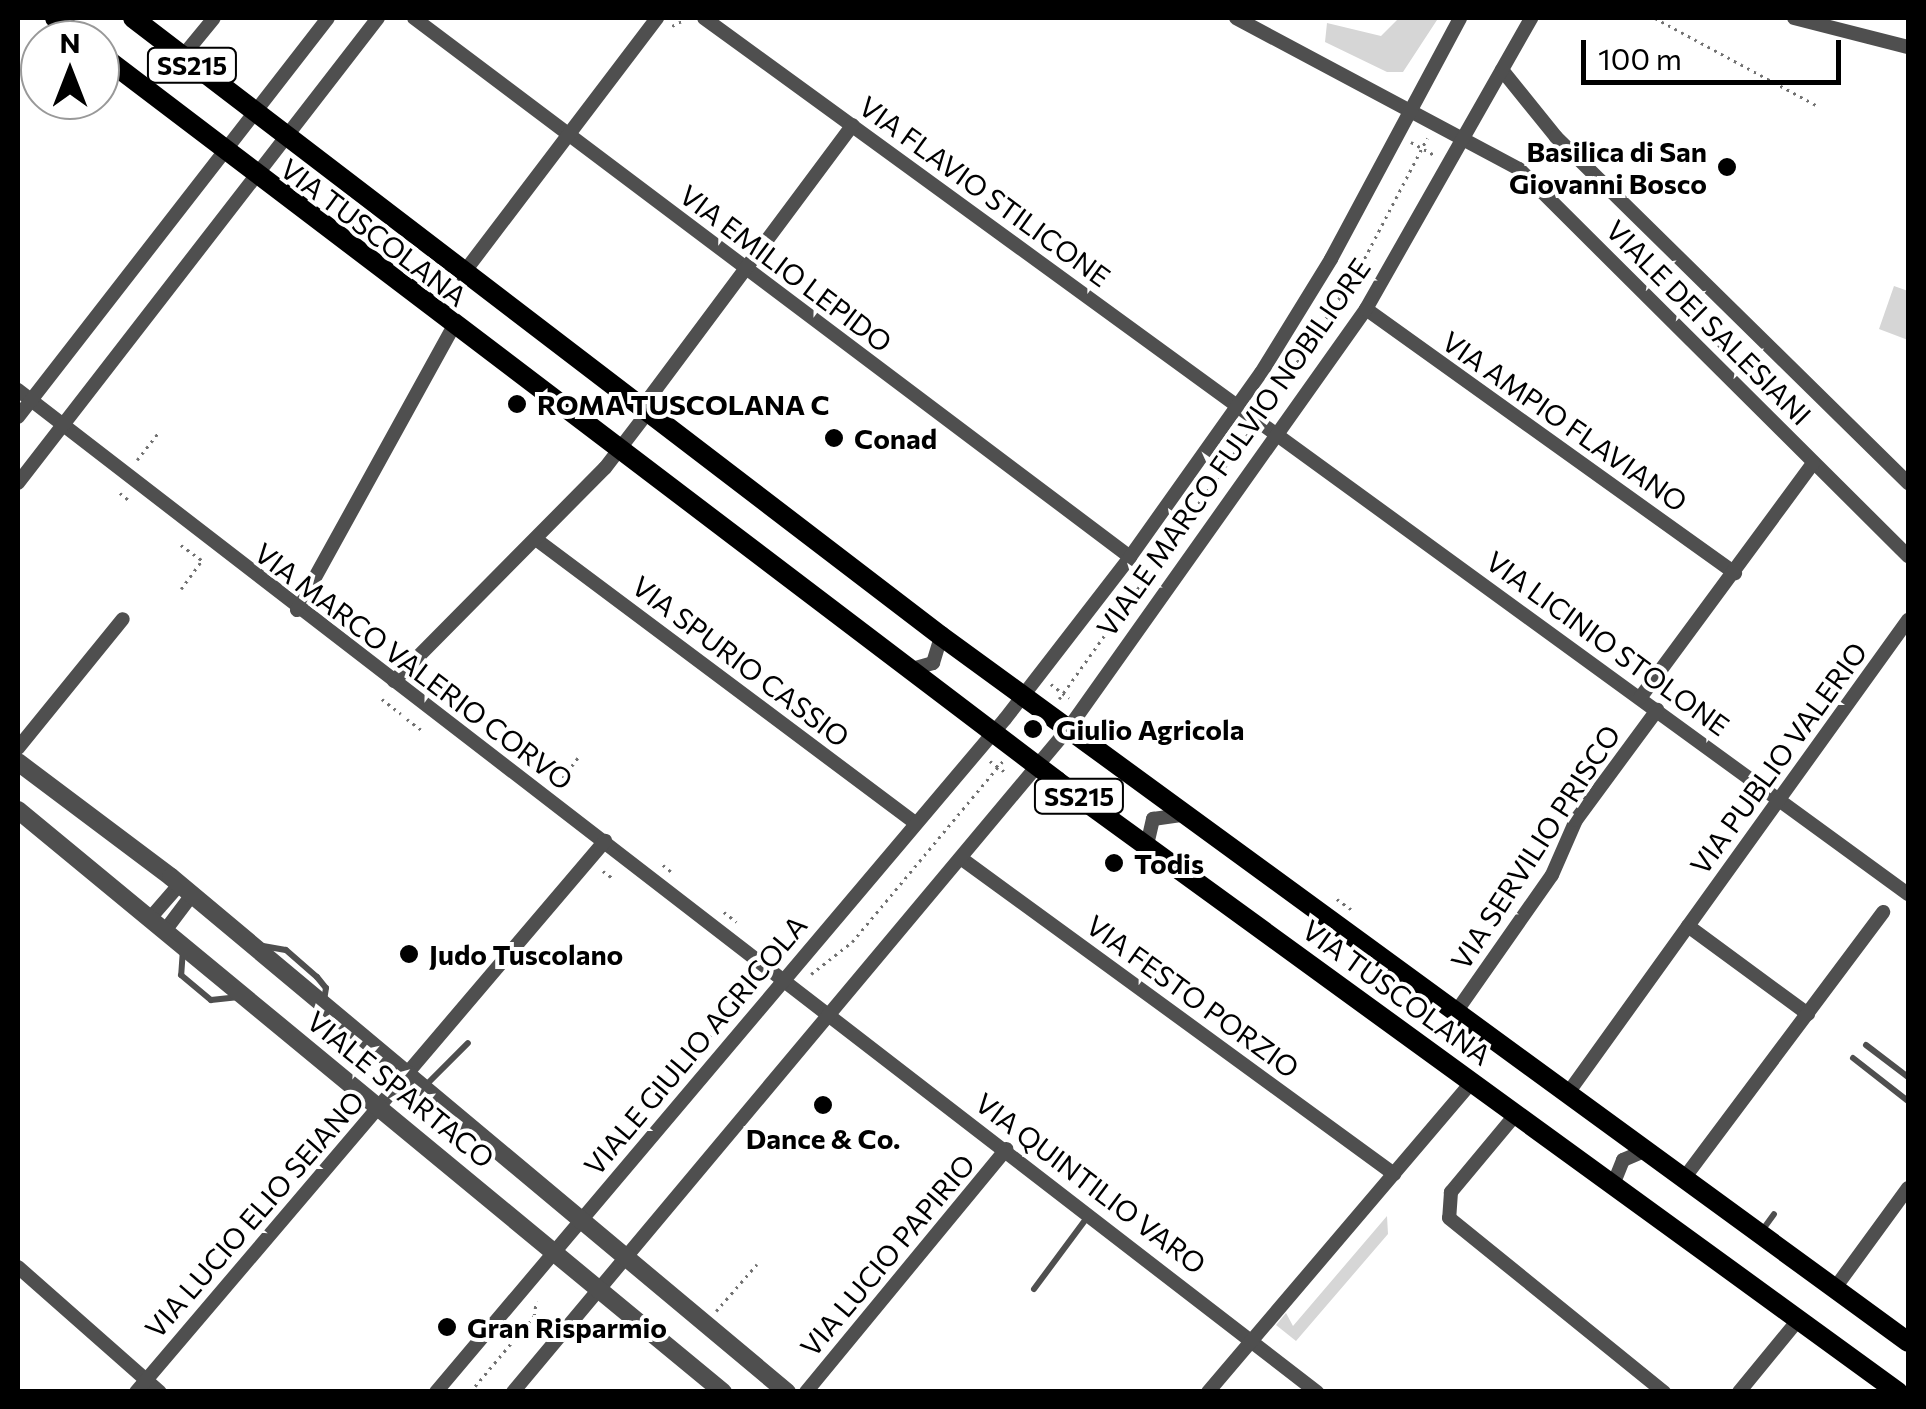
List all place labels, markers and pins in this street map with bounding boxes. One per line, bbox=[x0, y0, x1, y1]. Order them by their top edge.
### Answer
place label: Basilica di San Giovanni Bosco bbox=[1509, 134, 1707, 200]
marker: Basilica di San Giovanni Bosco bbox=[1716, 156, 1738, 178]
place label: ROMA TUSCOLANA C bbox=[537, 387, 830, 421]
marker: ROMA TUSCOLANA C bbox=[506, 393, 528, 415]
place label: Conad bbox=[854, 421, 937, 455]
marker: Conad bbox=[823, 427, 845, 449]
place label: Giulio Agricola bbox=[1056, 712, 1244, 746]
marker: Giulio Agricola bbox=[1020, 716, 1046, 742]
place label: Todis bbox=[1134, 846, 1204, 880]
marker: Todis bbox=[1103, 852, 1125, 874]
place label: Judo Tuscolano bbox=[429, 937, 623, 971]
marker: Judo Tuscolano bbox=[398, 943, 420, 965]
marker: Dance & Co. bbox=[812, 1094, 834, 1116]
place label: Dance & Co. bbox=[746, 1121, 900, 1155]
place label: Gran Risparmio bbox=[467, 1310, 667, 1344]
marker: Gran Risparmio bbox=[436, 1316, 458, 1338]

